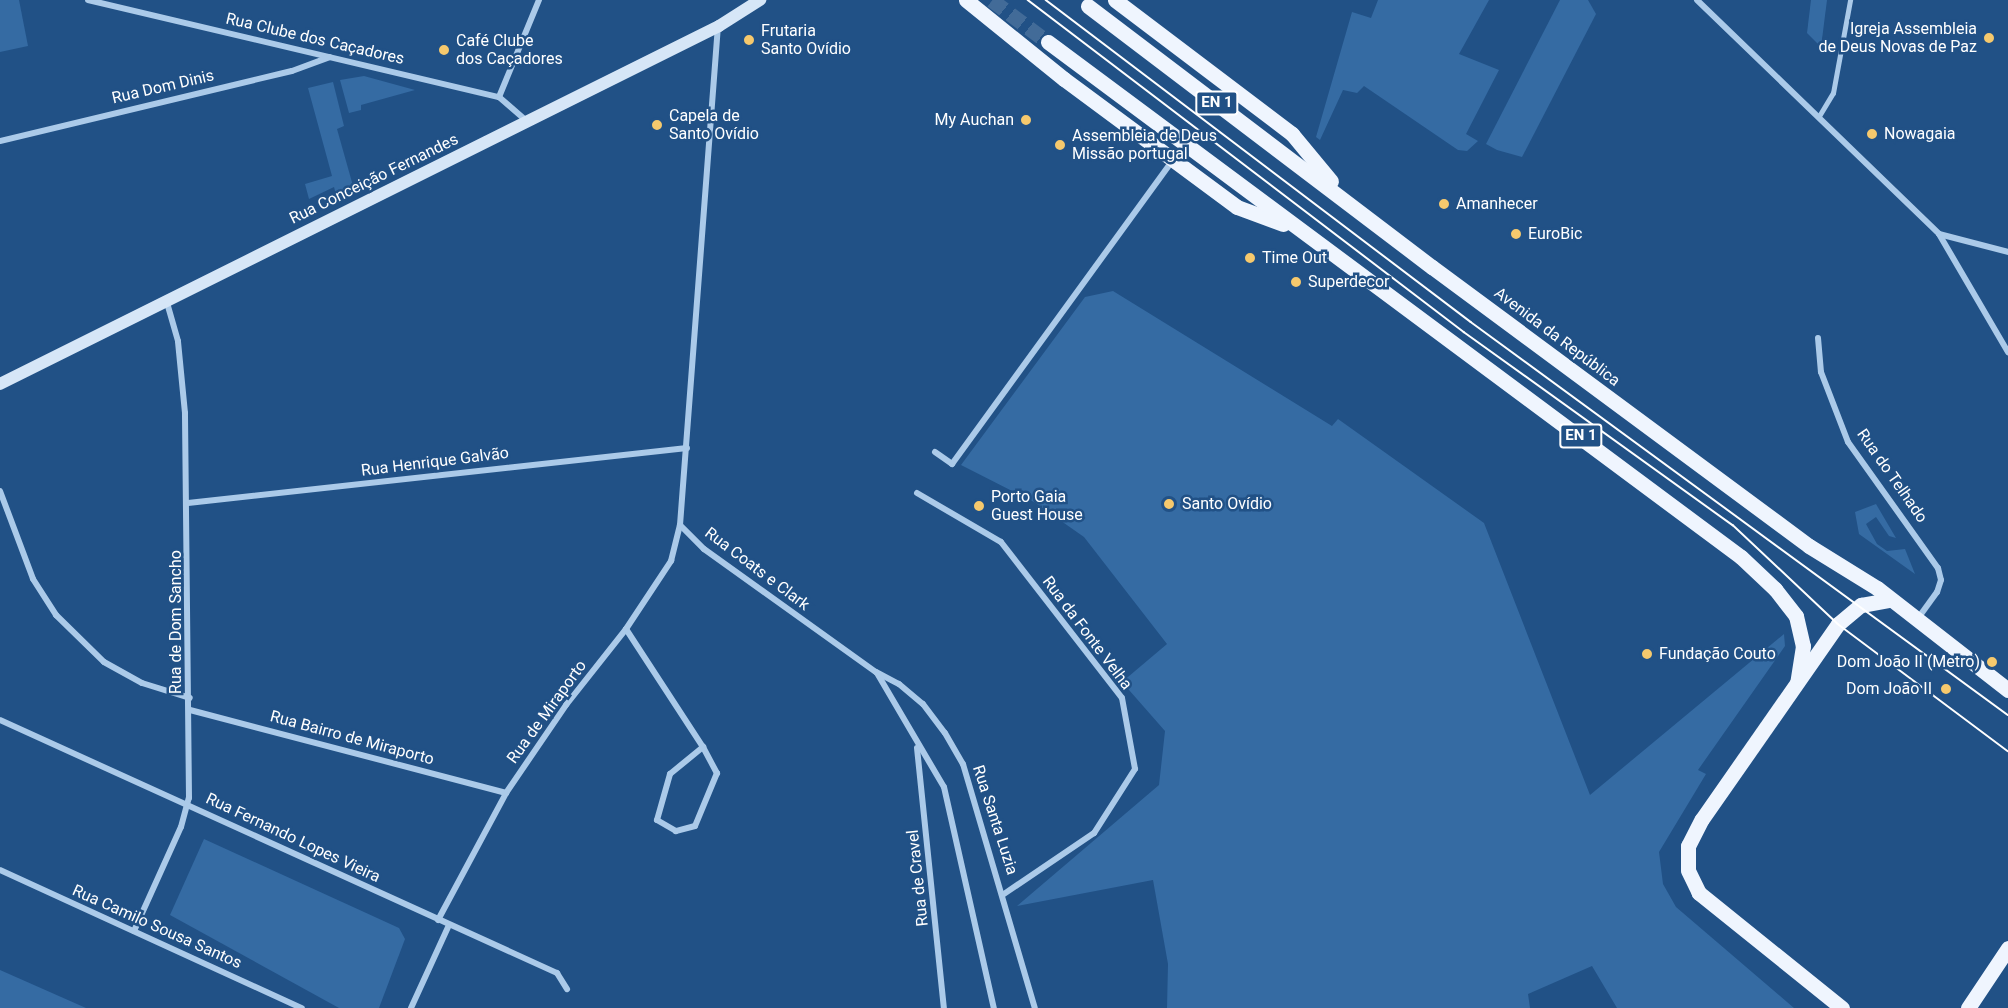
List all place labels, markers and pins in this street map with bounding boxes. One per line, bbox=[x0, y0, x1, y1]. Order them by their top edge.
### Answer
place label: Igreja Assembleia de Deus Novas de Paz bbox=[1818, 19, 1977, 57]
place label: Frutaria Santo Ovídio bbox=[761, 21, 851, 59]
place label: Café Clube dos Caçadores bbox=[456, 31, 563, 69]
marker: Igreja Assembleia de Deus Novas de Paz bbox=[1982, 31, 1996, 45]
marker: Frutaria Santo Ovídio bbox=[742, 33, 756, 47]
marker: Café Clube dos Caçadores bbox=[437, 43, 451, 57]
place label: Capela de Santo Ovídio bbox=[669, 106, 759, 144]
place label: My Auchan bbox=[935, 110, 1014, 130]
marker: My Auchan bbox=[1019, 113, 1033, 127]
marker: Capela de Santo Ovídio bbox=[650, 118, 664, 132]
place label: Nowagaia bbox=[1884, 124, 1956, 144]
place label: Assembleia de Deus Missão portugal bbox=[1072, 126, 1217, 164]
marker: Nowagaia bbox=[1865, 127, 1879, 141]
marker: Assembleia de Deus Missão portugal bbox=[1053, 138, 1067, 152]
place label: Amanhecer bbox=[1456, 194, 1538, 214]
marker: Amanhecer bbox=[1437, 197, 1451, 211]
place label: EuroBic bbox=[1528, 224, 1582, 244]
marker: EuroBic bbox=[1509, 227, 1523, 241]
place label: Time Out bbox=[1262, 248, 1327, 268]
marker: Time Out bbox=[1243, 251, 1257, 265]
place label: Superdecor bbox=[1308, 272, 1389, 292]
marker: Superdecor bbox=[1289, 275, 1303, 289]
place label: Porto Gaia Guest House bbox=[991, 487, 1083, 525]
place label: Santo Ovídio bbox=[1182, 494, 1272, 514]
marker: Santo Ovídio bbox=[1160, 495, 1178, 513]
marker: Porto Gaia Guest House bbox=[972, 499, 986, 513]
place label: Fundação Couto bbox=[1659, 644, 1776, 664]
marker: Fundação Couto bbox=[1640, 647, 1654, 661]
place label: Dom João II (Metro) bbox=[1837, 652, 1980, 672]
marker: Dom João II (Metro) bbox=[1985, 655, 1999, 669]
place label: Dom João II bbox=[1846, 679, 1932, 699]
marker: Dom João II bbox=[1937, 680, 1955, 698]

